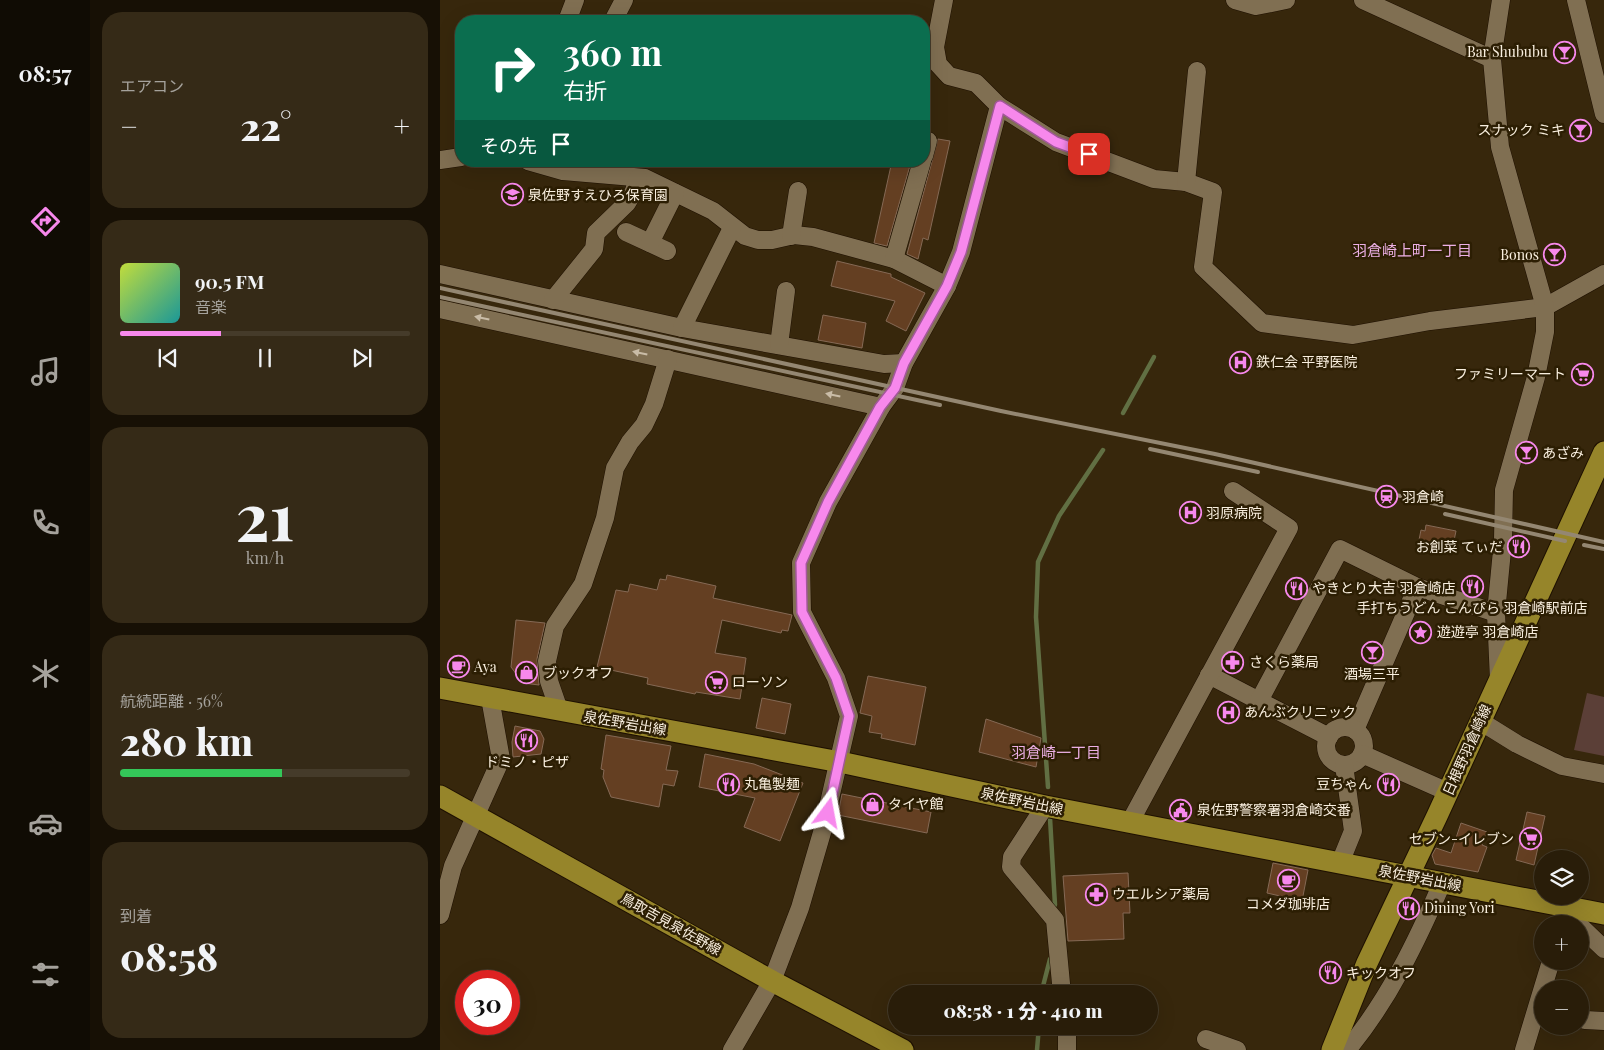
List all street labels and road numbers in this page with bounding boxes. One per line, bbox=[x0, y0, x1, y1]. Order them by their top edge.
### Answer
street label: 日根野羽倉崎線 bbox=[1438, 701, 1495, 798]
street label: 泉佐野岩出線 bbox=[582, 706, 668, 739]
street label: 泉佐野岩出線 bbox=[979, 782, 1065, 819]
street label: 泉佐野岩出線 bbox=[1377, 860, 1463, 895]
street label: 鳥取吉見泉佐野線 bbox=[618, 888, 725, 959]

